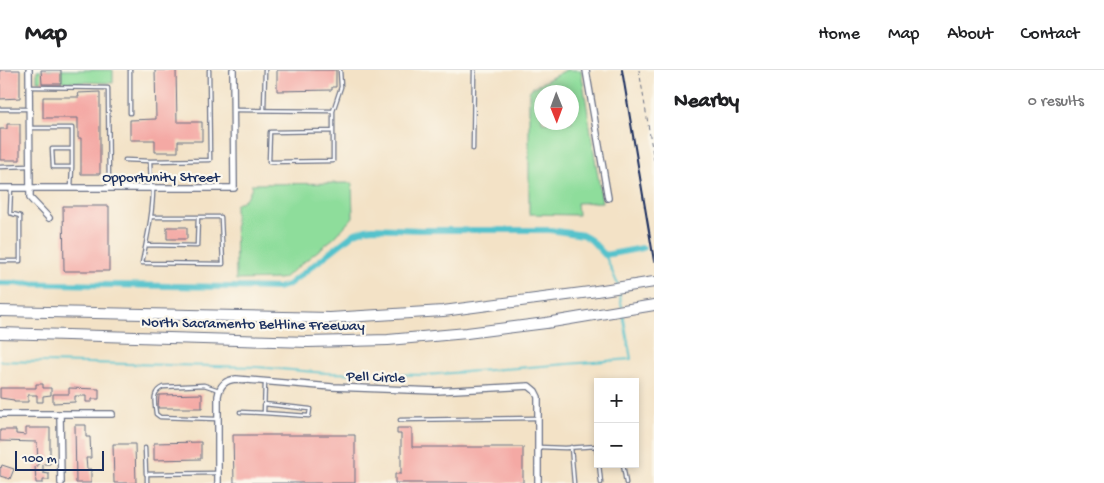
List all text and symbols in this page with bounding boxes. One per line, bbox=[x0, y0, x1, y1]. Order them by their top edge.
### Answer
text: Map bbox=[25, 20, 67, 49]
text: Home bbox=[818, 24, 860, 45]
text: Map bbox=[888, 24, 919, 45]
text: About bbox=[947, 24, 993, 45]
text: Contact bbox=[1021, 24, 1079, 45]
north arrow bbox=[534, 85, 579, 130]
text: Nearby bbox=[674, 90, 739, 115]
text: 0 results bbox=[1028, 93, 1084, 112]
street label: Opportunity Street bbox=[102, 169, 222, 187]
street label: North Sacramento Beltline Freeway bbox=[141, 314, 365, 336]
street label: Pell Circle bbox=[345, 368, 406, 388]
map controls bbox=[594, 378, 639, 468]
button: + bbox=[594, 378, 639, 423]
button: − bbox=[594, 423, 639, 468]
scale bar bbox=[15, 448, 104, 471]
text: 100 m bbox=[22, 451, 57, 468]

